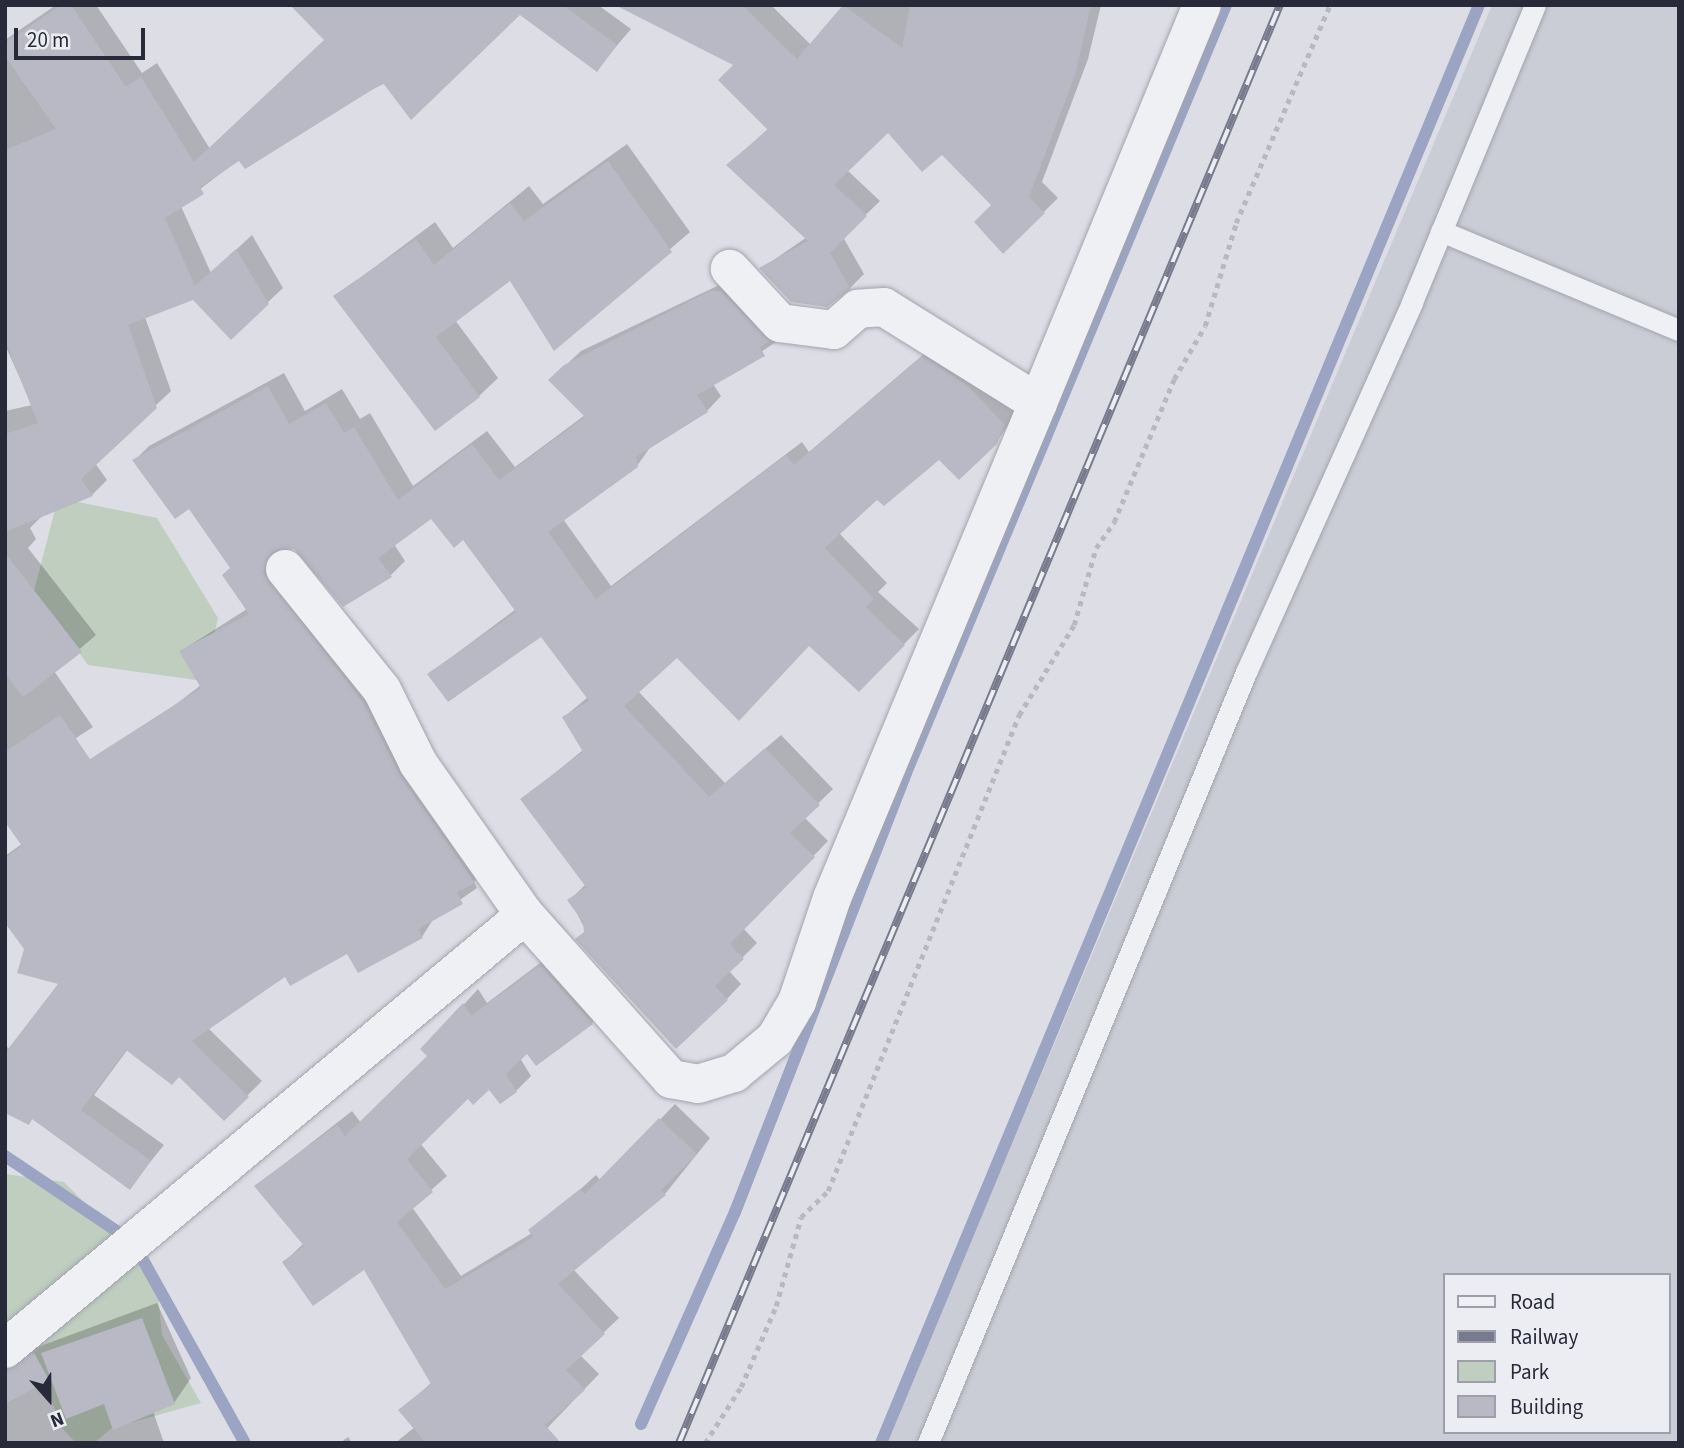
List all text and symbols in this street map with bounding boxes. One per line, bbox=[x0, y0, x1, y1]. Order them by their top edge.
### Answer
scale bar bbox=[18, 14, 149, 58]
text: 20 m bbox=[27, 25, 69, 55]
legend bbox=[1442, 1273, 1670, 1434]
text: Road bbox=[1510, 1287, 1555, 1317]
text: Railway bbox=[1510, 1322, 1578, 1352]
text: Park bbox=[1510, 1357, 1549, 1387]
north arrow bbox=[14, 1364, 84, 1434]
text: Building bbox=[1510, 1392, 1583, 1422]
text: N bbox=[46, 1404, 67, 1434]

